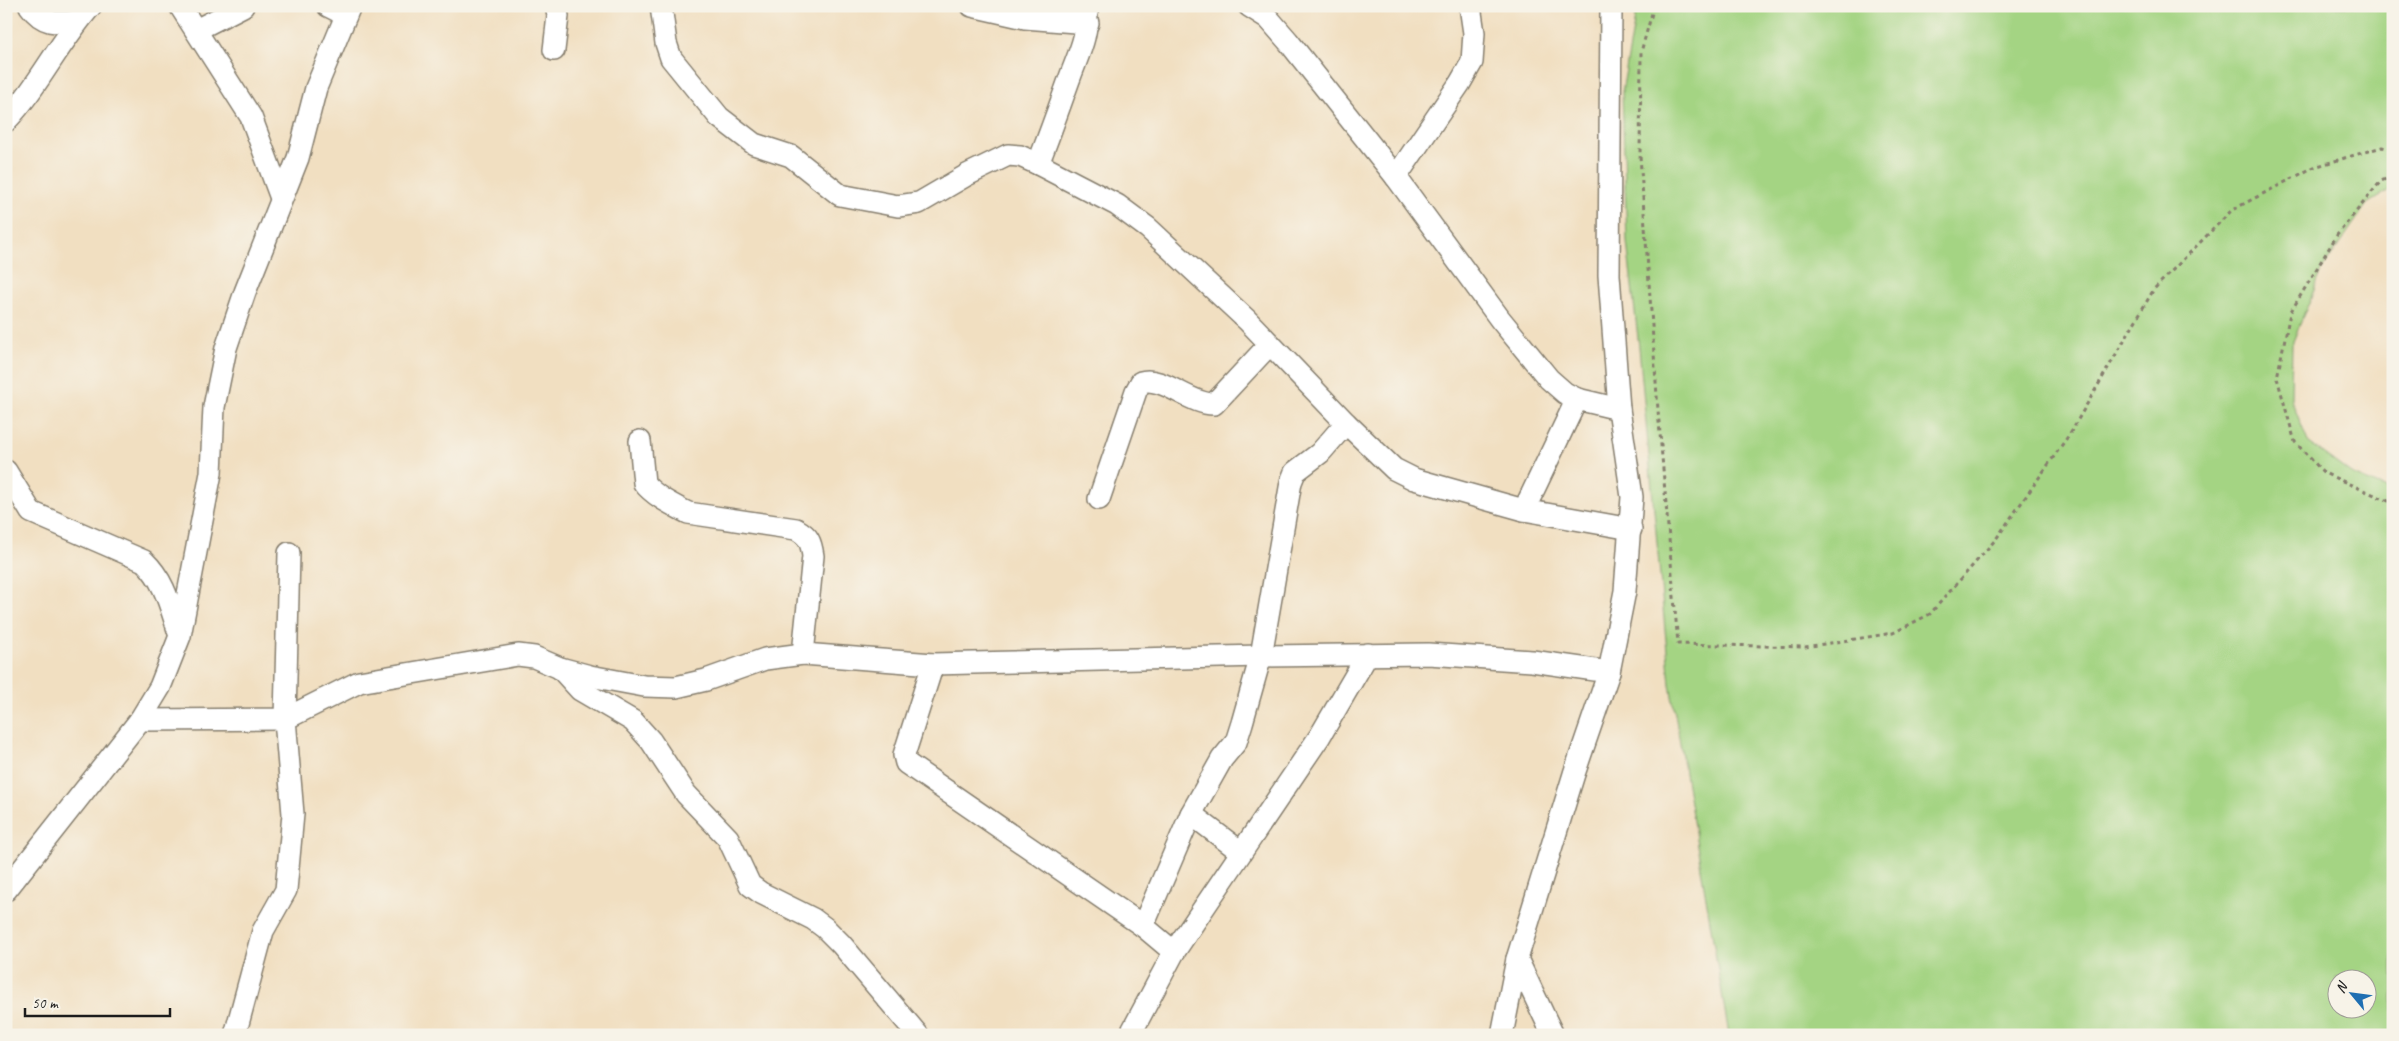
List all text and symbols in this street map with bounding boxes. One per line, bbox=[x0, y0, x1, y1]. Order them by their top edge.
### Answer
north arrow bbox=[2326, 968, 2376, 1018]
text: N bbox=[2332, 978, 2352, 996]
scale bar bbox=[25, 986, 170, 1018]
text: 50 m bbox=[32, 994, 59, 1013]

